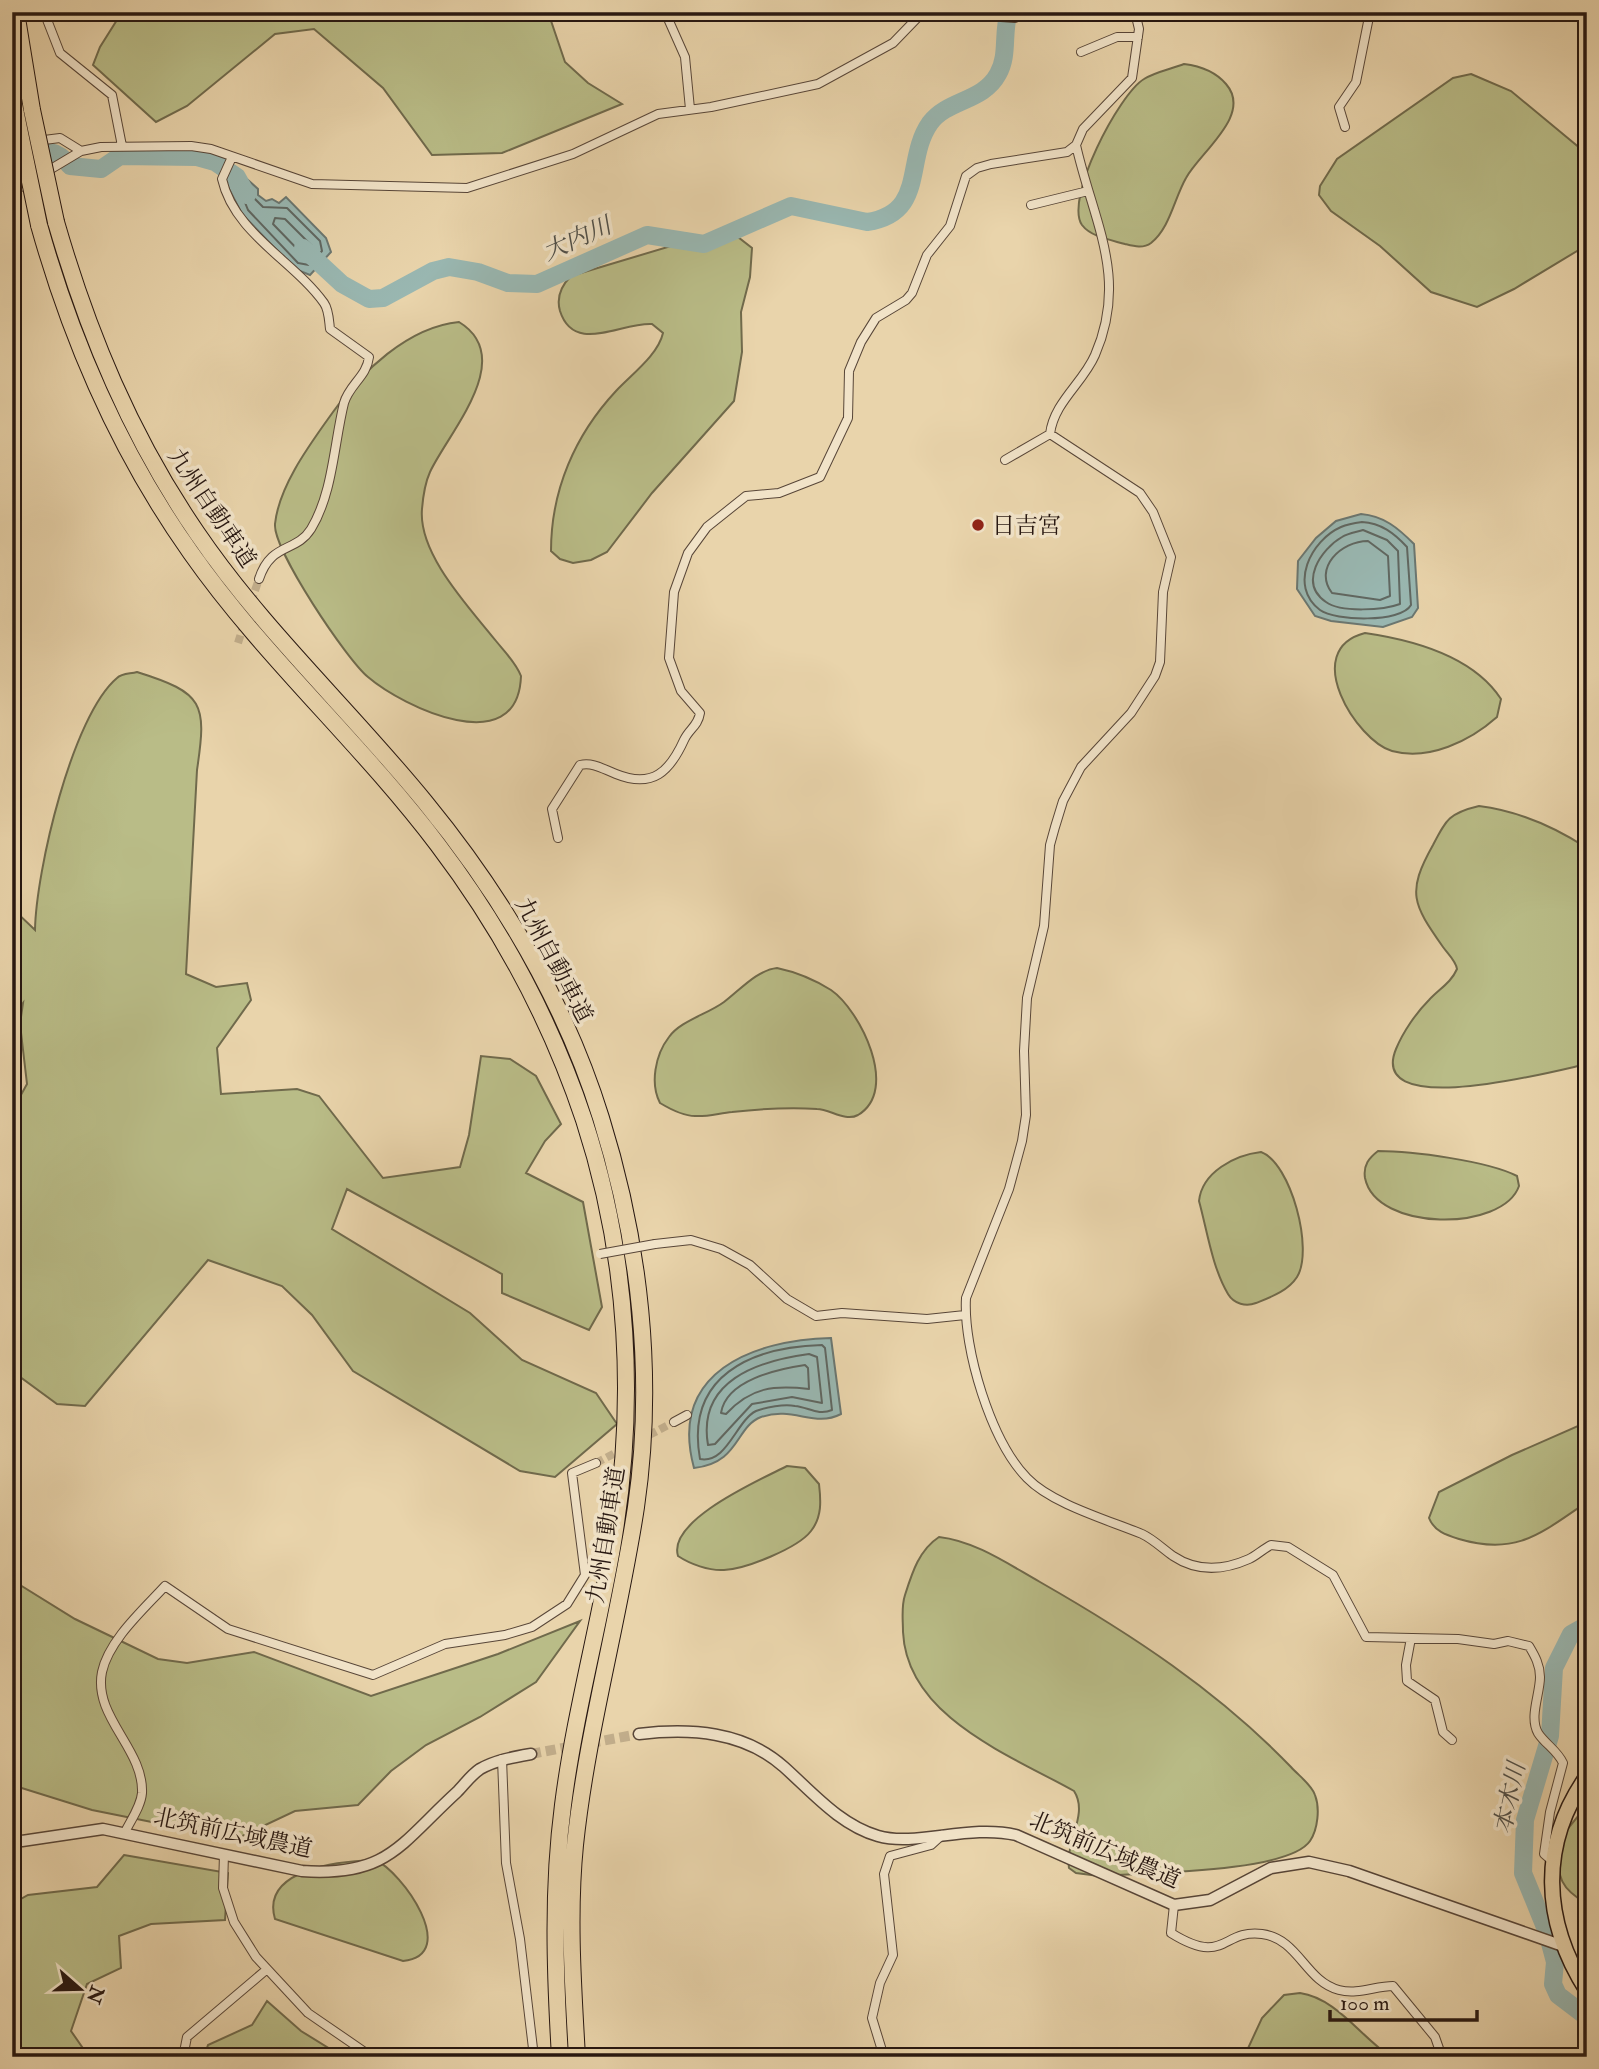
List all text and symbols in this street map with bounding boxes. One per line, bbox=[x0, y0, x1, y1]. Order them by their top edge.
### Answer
water label: 大内川 bbox=[538, 209, 619, 268]
street label: 九州自動車道 bbox=[161, 443, 263, 573]
place label: 日吉宮 bbox=[992, 511, 1061, 540]
marker: 日吉宮 bbox=[970, 517, 986, 533]
street label: 九州自動車道 bbox=[509, 892, 599, 1028]
street label: 九州自動車道 bbox=[581, 1465, 631, 1605]
water label: 本木川 bbox=[1487, 1757, 1533, 1836]
street label: 北筑前広域農道 bbox=[151, 1802, 315, 1864]
street label: 北筑前広域農道 bbox=[1025, 1805, 1185, 1895]
north arrow bbox=[46, 1954, 116, 2024]
scale bar bbox=[1330, 1978, 1476, 2022]
text: N bbox=[81, 1981, 110, 2007]
text: 100 m bbox=[1340, 1990, 1390, 2017]

